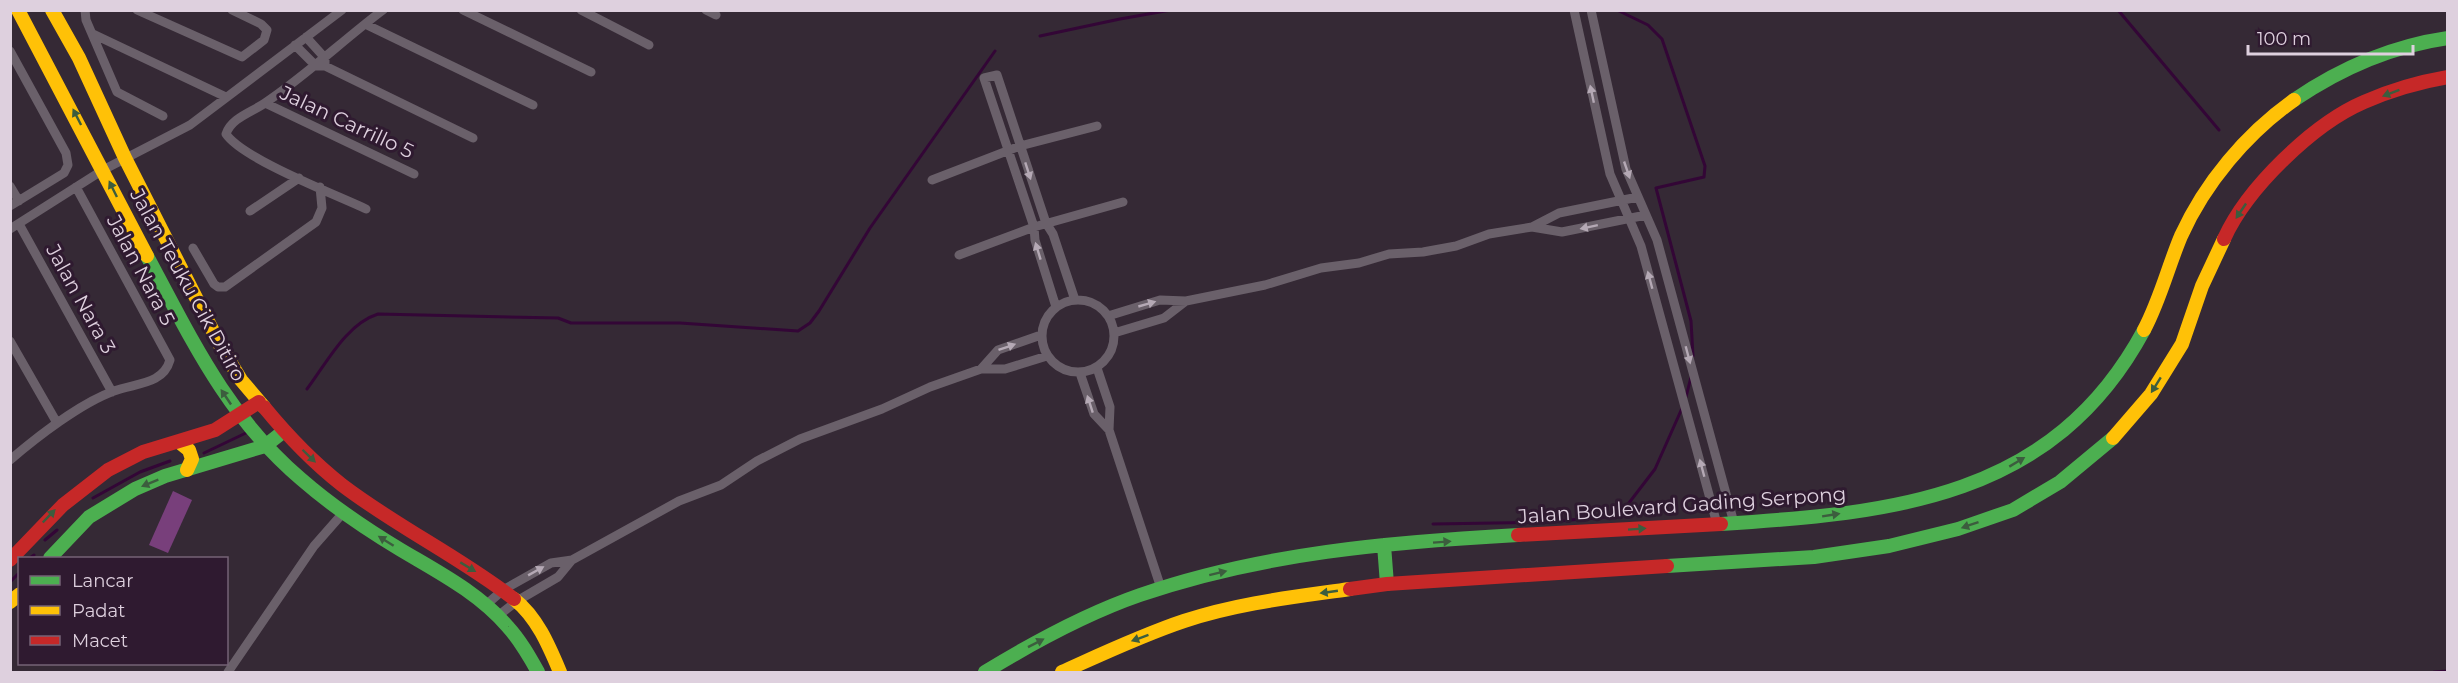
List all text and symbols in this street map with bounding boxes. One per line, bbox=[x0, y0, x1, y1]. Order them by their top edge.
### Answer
scale bar bbox=[2248, 18, 2413, 56]
text: 100 m bbox=[2257, 28, 2311, 50]
street label: Jalan Carrillo 5 bbox=[276, 80, 418, 163]
one-way arrow bbox=[1587, 85, 1597, 104]
one-way arrow bbox=[2382, 88, 2400, 98]
one-way arrow bbox=[72, 109, 82, 126]
one-way arrow bbox=[1623, 161, 1632, 179]
one-way arrow bbox=[1024, 162, 1034, 180]
one-way arrow bbox=[108, 181, 118, 198]
street label: Jalan Teuku Cik Ditiro bbox=[125, 184, 251, 385]
one-way arrow bbox=[2235, 202, 2247, 218]
street label: Jalan Nara 5 bbox=[101, 210, 180, 329]
one-way arrow bbox=[1579, 223, 1598, 232]
street label: Jalan Nara 3 bbox=[41, 239, 121, 358]
one-way arrow bbox=[1033, 242, 1042, 260]
one-way arrow bbox=[1645, 271, 1654, 289]
one-way arrow bbox=[1138, 299, 1156, 308]
one-way arrow bbox=[999, 341, 1017, 351]
one-way arrow bbox=[1684, 346, 1693, 364]
one-way arrow bbox=[2151, 377, 2162, 393]
one-way arrow bbox=[220, 390, 232, 406]
one-way arrow bbox=[1085, 395, 1095, 413]
one-way arrow bbox=[302, 449, 317, 463]
one-way arrow bbox=[2009, 457, 2026, 467]
one-way arrow bbox=[1696, 459, 1706, 477]
one-way arrow bbox=[140, 478, 158, 488]
street label: Jalan Boulevard Gading Serpong bbox=[1516, 482, 1847, 529]
one-way arrow bbox=[42, 510, 56, 524]
one-way arrow bbox=[1822, 511, 1841, 520]
one-way arrow bbox=[1961, 520, 1979, 530]
one-way arrow bbox=[1627, 525, 1646, 534]
one-way arrow bbox=[378, 535, 394, 546]
one-way arrow bbox=[1432, 537, 1451, 546]
legend bbox=[18, 557, 228, 665]
one-way arrow bbox=[460, 562, 476, 573]
one-way arrow bbox=[528, 566, 544, 577]
one-way arrow bbox=[1208, 568, 1227, 578]
text: Lancar bbox=[72, 570, 133, 592]
one-way arrow bbox=[1319, 588, 1338, 597]
text: Padat bbox=[72, 600, 125, 622]
text: Macet bbox=[72, 630, 128, 652]
one-way arrow bbox=[1131, 634, 1149, 643]
one-way arrow bbox=[1027, 639, 1044, 648]

